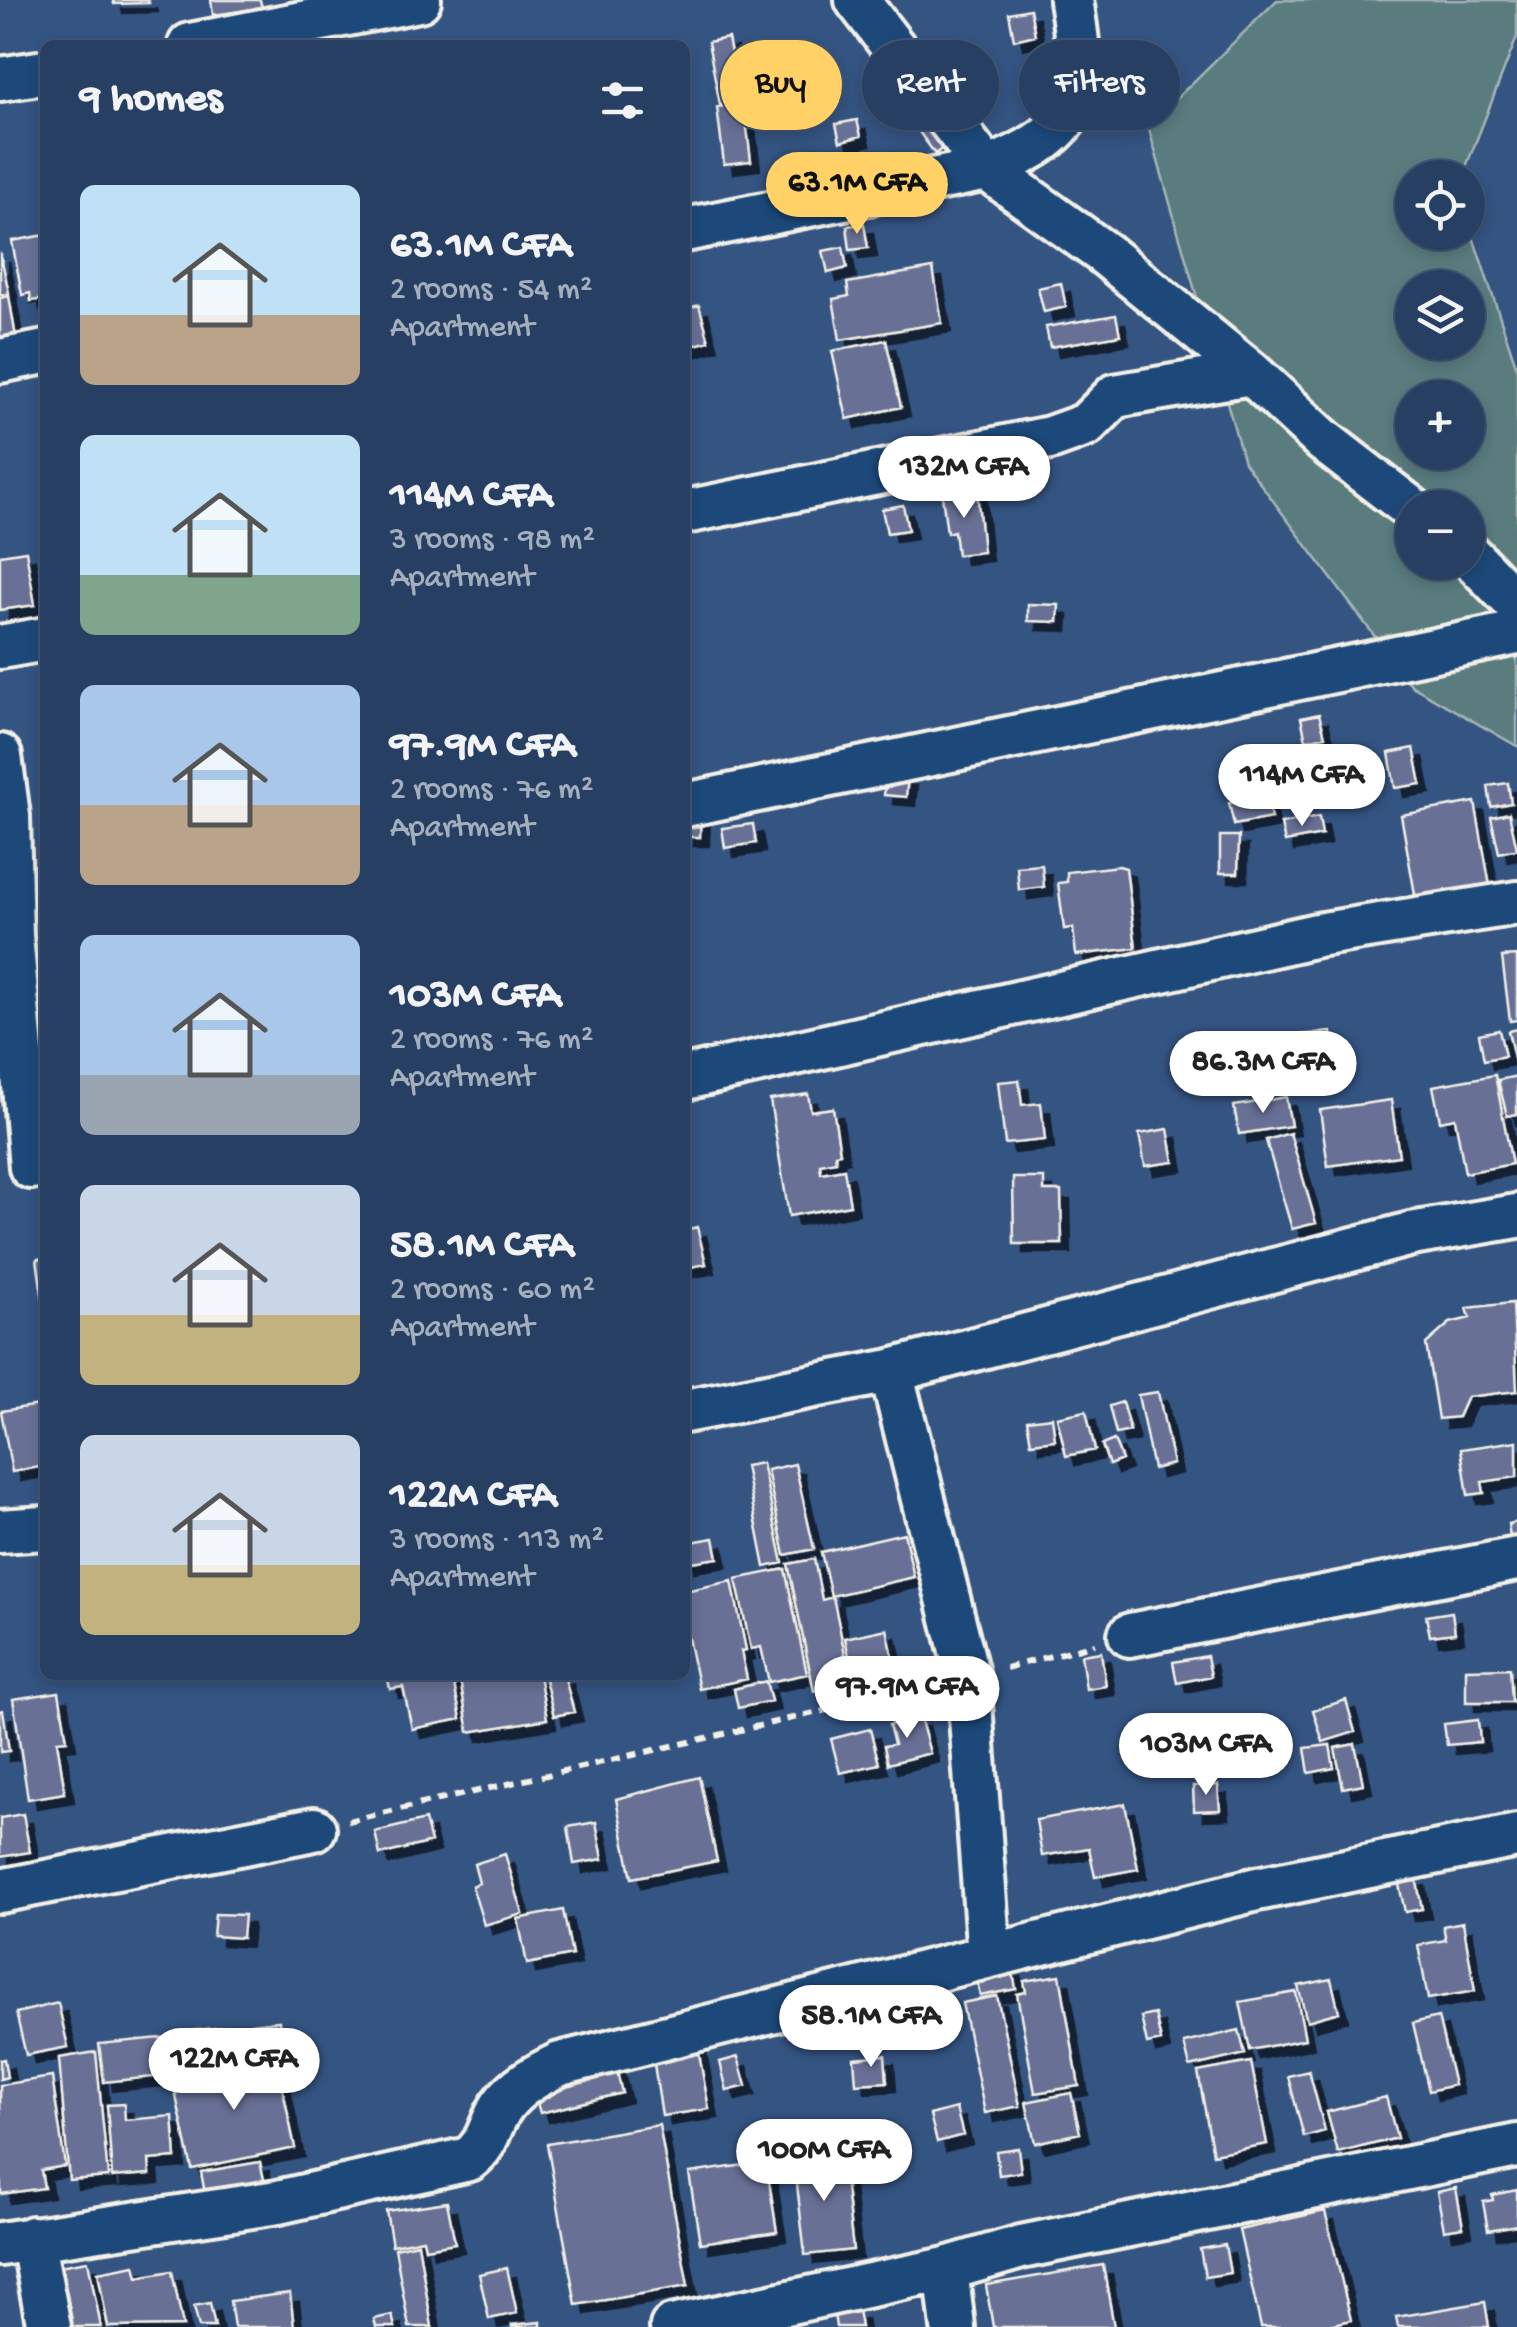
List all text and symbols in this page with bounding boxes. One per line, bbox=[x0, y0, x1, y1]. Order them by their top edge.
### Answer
chip: Buy bbox=[720, 40, 842, 130]
chip: Rent bbox=[862, 40, 999, 130]
chip: Filters bbox=[1019, 40, 1180, 130]
icon: filters bbox=[595, 73, 650, 128]
text: 9 homes bbox=[80, 76, 222, 125]
pin: 63.1M CFA bbox=[743, 152, 971, 237]
map controls bbox=[1395, 160, 1485, 580]
button: locate bbox=[1395, 160, 1485, 250]
text: 63.1M CFA bbox=[788, 165, 926, 203]
text: 63.1M CFA bbox=[390, 223, 571, 272]
icon: home bbox=[160, 225, 280, 345]
button: layers bbox=[1395, 270, 1485, 360]
text: 2 rooms · 54 m² bbox=[390, 272, 592, 310]
text: Apartment bbox=[390, 310, 534, 348]
button: + bbox=[1395, 380, 1485, 470]
pin: 132M CFA bbox=[861, 436, 1067, 521]
text: 132M CFA bbox=[900, 449, 1028, 487]
text: 114M CFA bbox=[390, 473, 552, 522]
icon: home bbox=[160, 475, 280, 595]
button: − bbox=[1395, 490, 1485, 580]
text: 3 rooms · 98 m² bbox=[390, 522, 595, 560]
text: Apartment bbox=[390, 560, 534, 598]
text: 97.9M CFA bbox=[390, 723, 575, 772]
icon: home bbox=[160, 725, 280, 845]
pin: 114M CFA bbox=[1199, 744, 1405, 829]
text: 114M CFA bbox=[1240, 757, 1364, 795]
text: 2 rooms · 76 m² bbox=[390, 772, 593, 810]
text: Apartment bbox=[390, 810, 534, 848]
text: 103M CFA bbox=[390, 973, 561, 1022]
icon: home bbox=[160, 975, 280, 1095]
text: 2 rooms · 76 m² bbox=[390, 1022, 593, 1060]
pin: 86.3M CFA bbox=[1149, 1031, 1377, 1116]
text: 86.3M CFA bbox=[1192, 1044, 1334, 1082]
text: Apartment bbox=[390, 1060, 534, 1098]
text: 58.1M CFA bbox=[390, 1223, 573, 1272]
icon: home bbox=[160, 1225, 280, 1345]
text: 2 rooms · 60 m² bbox=[390, 1272, 595, 1310]
text: Apartment bbox=[390, 1310, 534, 1348]
text: 122M CFA bbox=[390, 1473, 556, 1522]
icon: home bbox=[160, 1475, 280, 1595]
text: 3 rooms · 113 m² bbox=[390, 1522, 604, 1560]
text: Apartment bbox=[390, 1560, 534, 1598]
pin: 97.9M CFA bbox=[793, 1656, 1021, 1741]
text: 97.9M CFA bbox=[836, 1669, 978, 1707]
pin: 103M CFA bbox=[1103, 1713, 1309, 1798]
text: 103M CFA bbox=[1141, 1726, 1271, 1764]
pin: 58.1M CFA bbox=[757, 1985, 985, 2070]
text: 58.1M CFA bbox=[801, 1998, 941, 2036]
pin: 122M CFA bbox=[131, 2028, 337, 2113]
text: 122M CFA bbox=[171, 2041, 297, 2079]
pin: 100M CFA bbox=[721, 2119, 927, 2204]
text: 100M CFA bbox=[758, 2132, 890, 2170]

